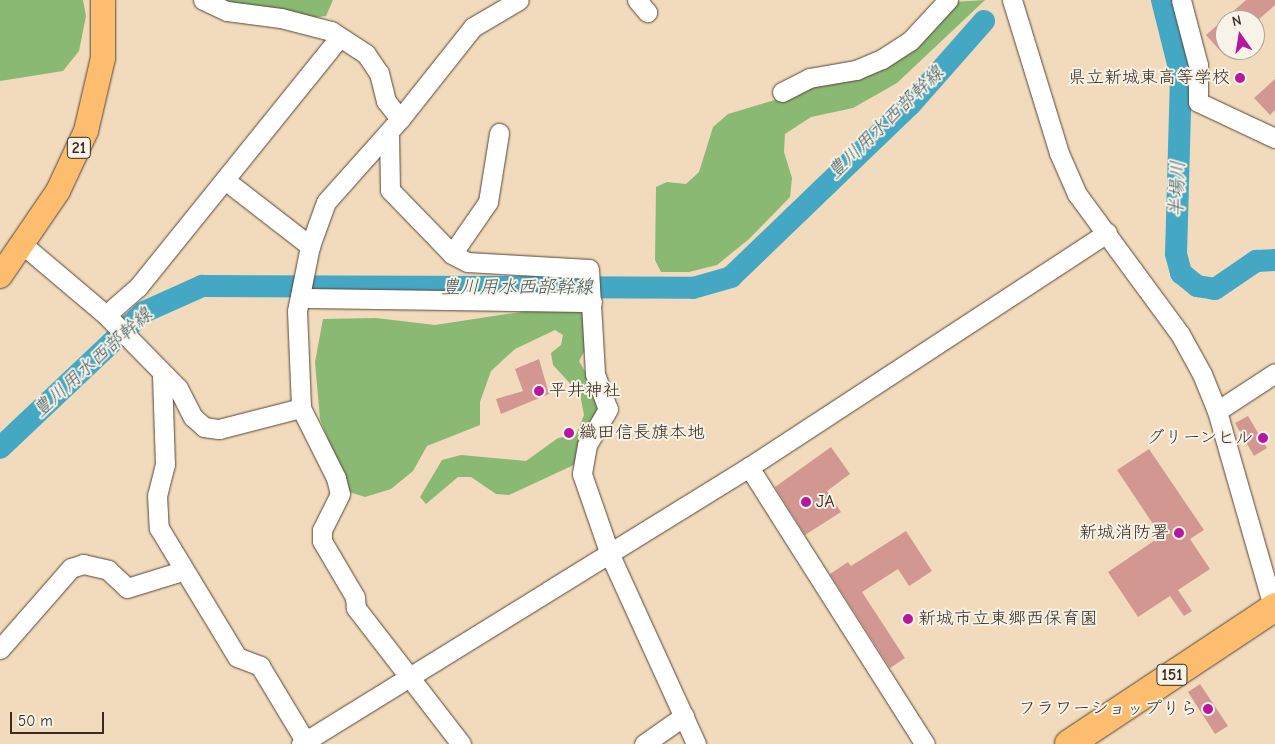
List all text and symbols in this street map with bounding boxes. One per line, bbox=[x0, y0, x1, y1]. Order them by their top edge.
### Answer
north arrow bbox=[1215, 10, 1265, 60]
text: N bbox=[1230, 12, 1243, 30]
water label: 豊川用水西部幹線 bbox=[823, 62, 949, 184]
place label: 県立新城東高等学校 bbox=[1068, 67, 1230, 89]
marker: 県立新城東高等学校 bbox=[1234, 72, 1246, 84]
road number: 21 bbox=[66, 134, 92, 162]
water label: 半場川 bbox=[1166, 160, 1190, 218]
water label: 豊川用水西部幹線 bbox=[441, 277, 593, 299]
water label: 豊川用水西部幹線 bbox=[29, 304, 157, 422]
place label: 平井神社 bbox=[549, 380, 621, 402]
marker: 平井神社 bbox=[533, 385, 545, 397]
place label: 織田信長旗本地 bbox=[579, 422, 705, 444]
marker: 織田信長旗本地 bbox=[563, 427, 575, 439]
place label: グリーンヒル bbox=[1145, 427, 1253, 449]
marker: グリーンヒル bbox=[1257, 432, 1269, 444]
place label: JA bbox=[816, 491, 835, 513]
marker: JA bbox=[800, 496, 812, 508]
place label: 新城消防署 bbox=[1079, 522, 1169, 544]
marker: 新城消防署 bbox=[1173, 527, 1185, 539]
place label: 新城市立東郷西保育園 bbox=[918, 608, 1098, 630]
marker: 新城市立東郷西保育園 bbox=[902, 613, 914, 625]
road number: 151 bbox=[1156, 662, 1188, 688]
place label: フラワーショップりら bbox=[1018, 698, 1198, 720]
scale bar bbox=[12, 702, 106, 734]
marker: フラワーショップりら bbox=[1202, 703, 1214, 715]
text: 50 m bbox=[18, 712, 53, 730]

